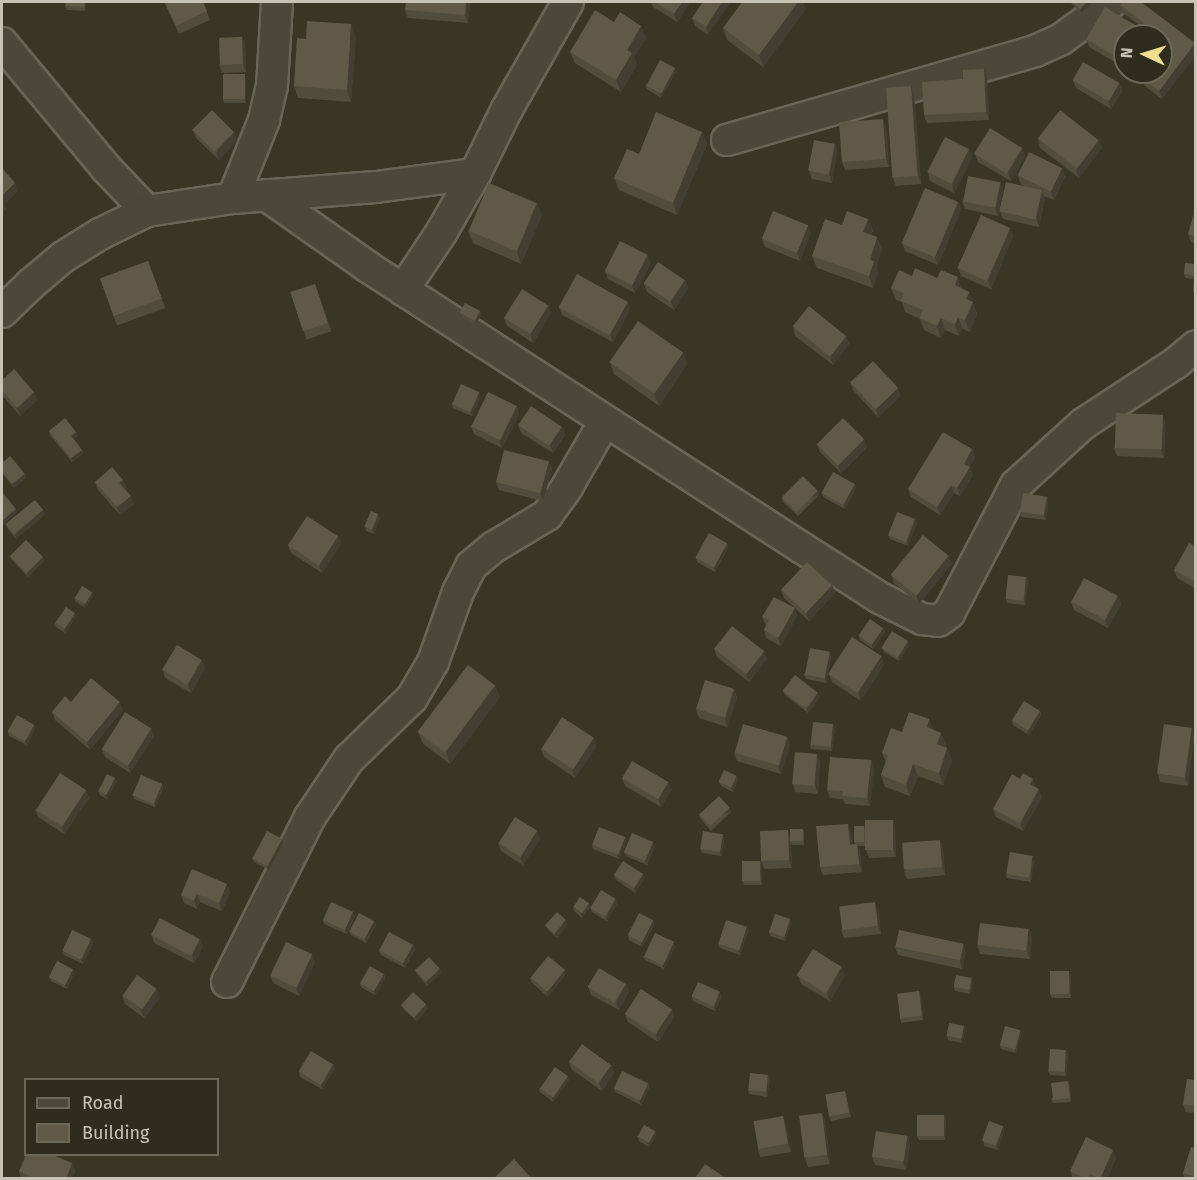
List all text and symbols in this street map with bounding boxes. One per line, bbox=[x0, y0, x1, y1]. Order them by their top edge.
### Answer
north arrow bbox=[1113, 24, 1173, 84]
text: N bbox=[1117, 47, 1136, 59]
legend bbox=[24, 1078, 219, 1156]
text: Road bbox=[82, 1092, 124, 1114]
text: Building bbox=[82, 1122, 149, 1144]

